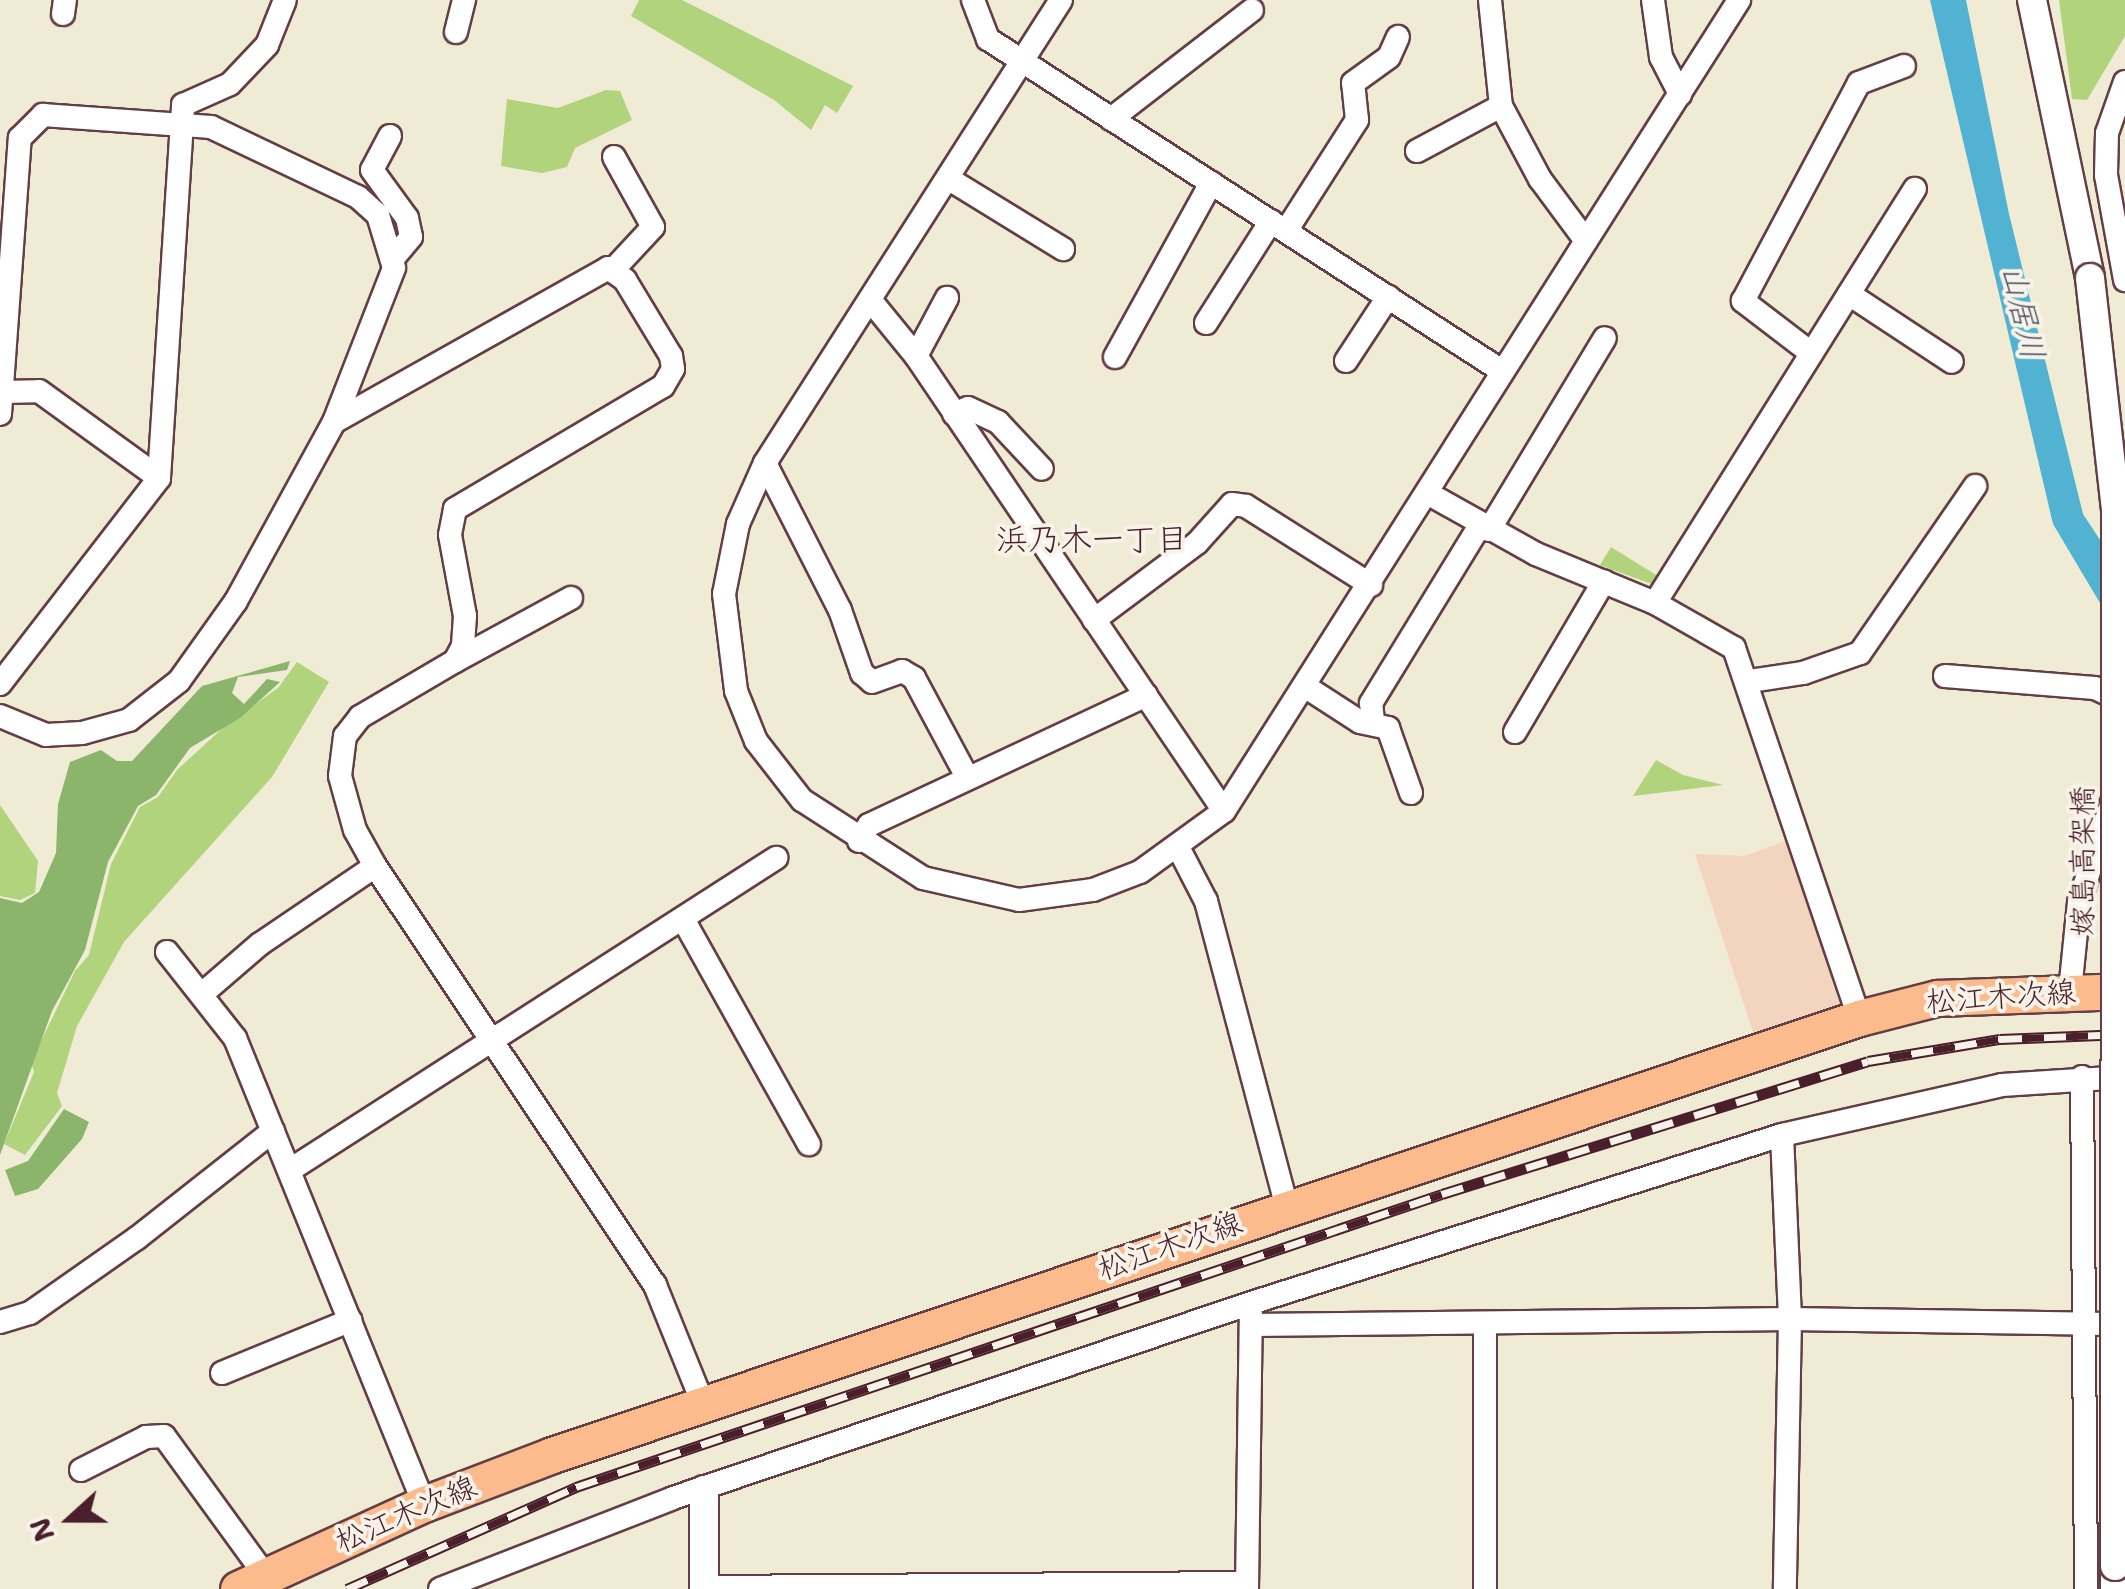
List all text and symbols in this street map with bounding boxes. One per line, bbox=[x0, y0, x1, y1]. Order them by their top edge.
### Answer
water label: 山居川 bbox=[1993, 261, 2053, 363]
district label: 浜乃木一丁目 bbox=[996, 520, 1188, 558]
street label: 嫁島高架橋 bbox=[2065, 786, 2101, 936]
street label: 松江木次線 bbox=[1925, 974, 2077, 1020]
street label: 松江木次線 bbox=[1093, 1205, 1247, 1287]
street label: 松江木次線 bbox=[330, 1468, 482, 1560]
north arrow bbox=[20, 1469, 120, 1569]
text: N bbox=[20, 1513, 64, 1547]

